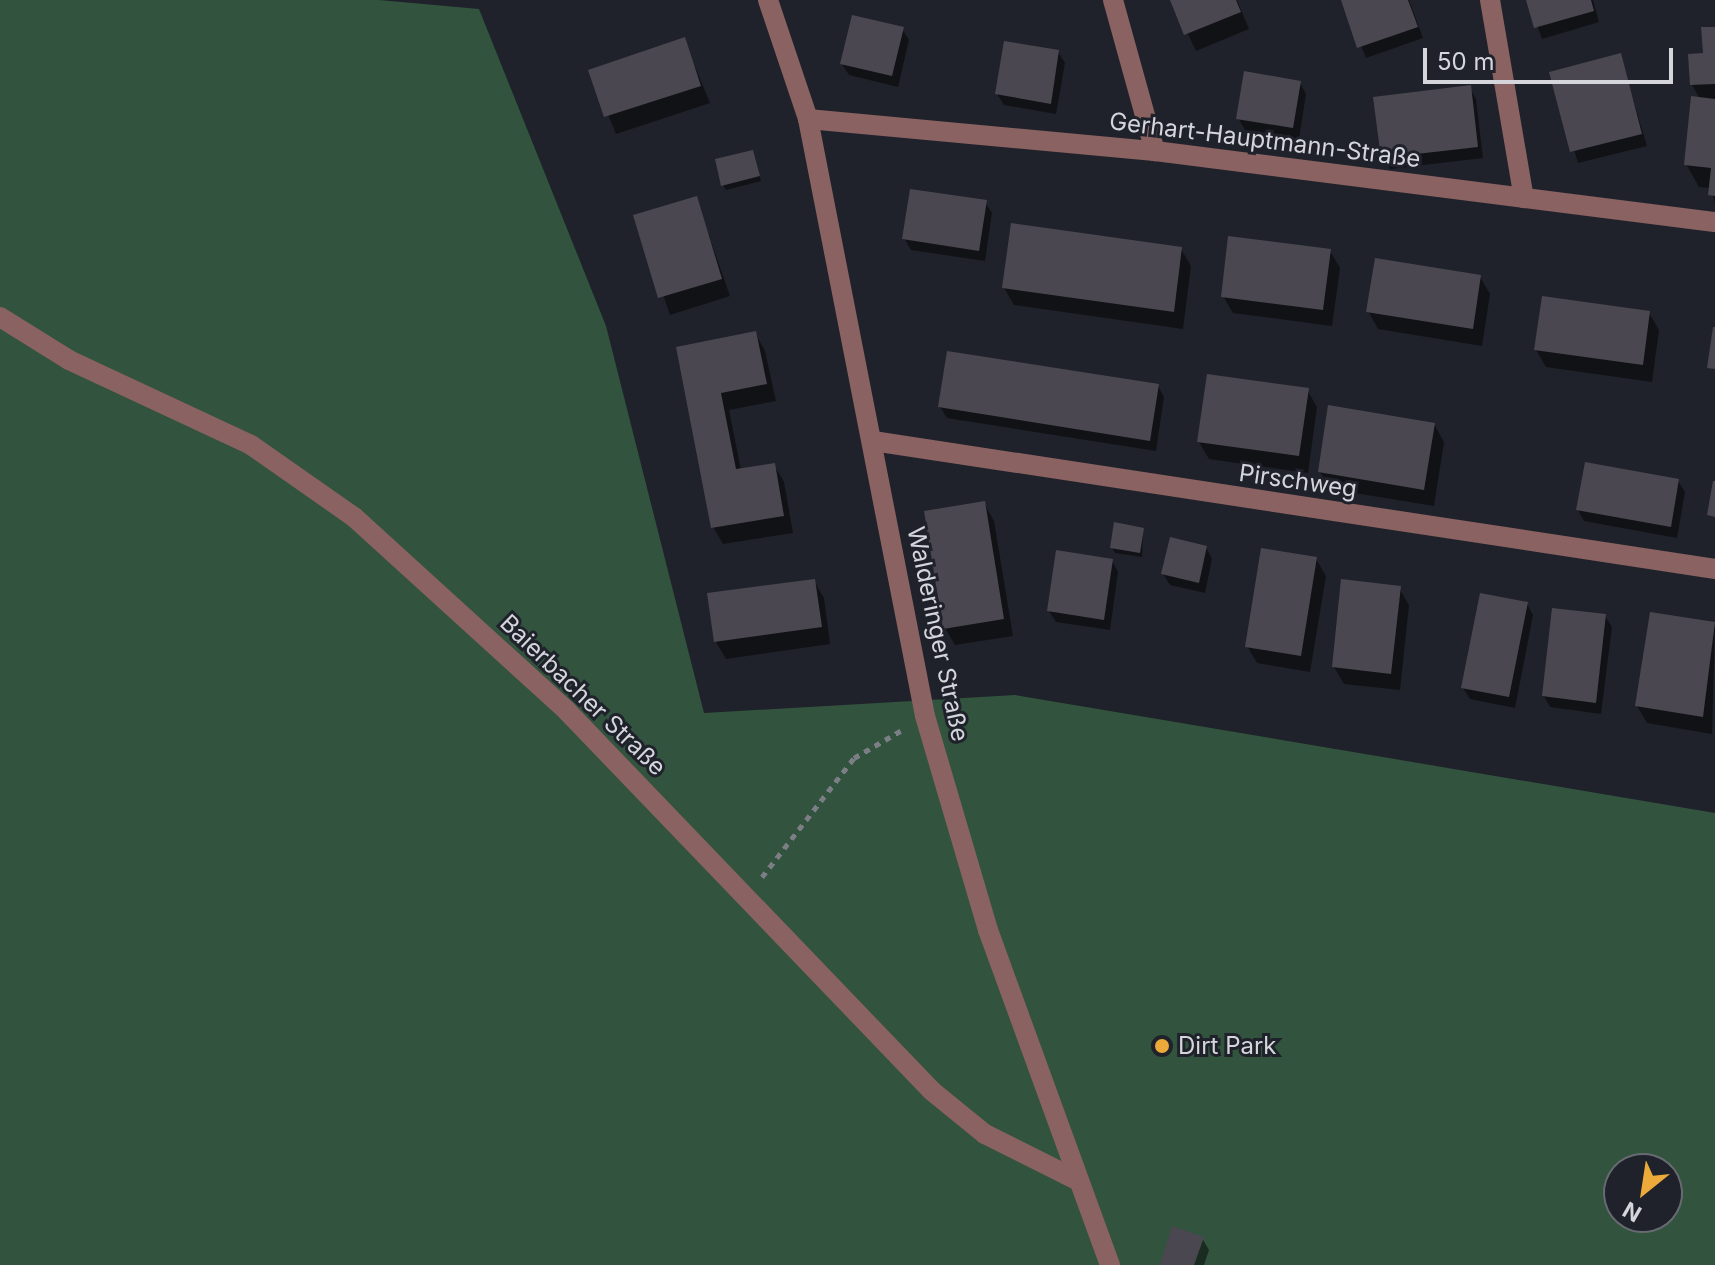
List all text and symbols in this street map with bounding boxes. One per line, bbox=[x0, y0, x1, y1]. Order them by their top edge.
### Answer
scale bar bbox=[1427, 32, 1677, 82]
text: 50 m bbox=[1437, 47, 1495, 76]
street label: Gerhart-Hauptmann-Straße bbox=[1108, 107, 1422, 173]
street label: Pirschweg bbox=[1237, 458, 1359, 504]
street label: Walderinger Straße bbox=[901, 524, 975, 744]
street label: Baierbacher Straße bbox=[494, 609, 672, 781]
place label: Dirt Park bbox=[1178, 1032, 1277, 1060]
marker: Dirt Park bbox=[1153, 1037, 1171, 1055]
north arrow bbox=[1603, 1153, 1683, 1233]
text: N bbox=[1618, 1197, 1646, 1228]

